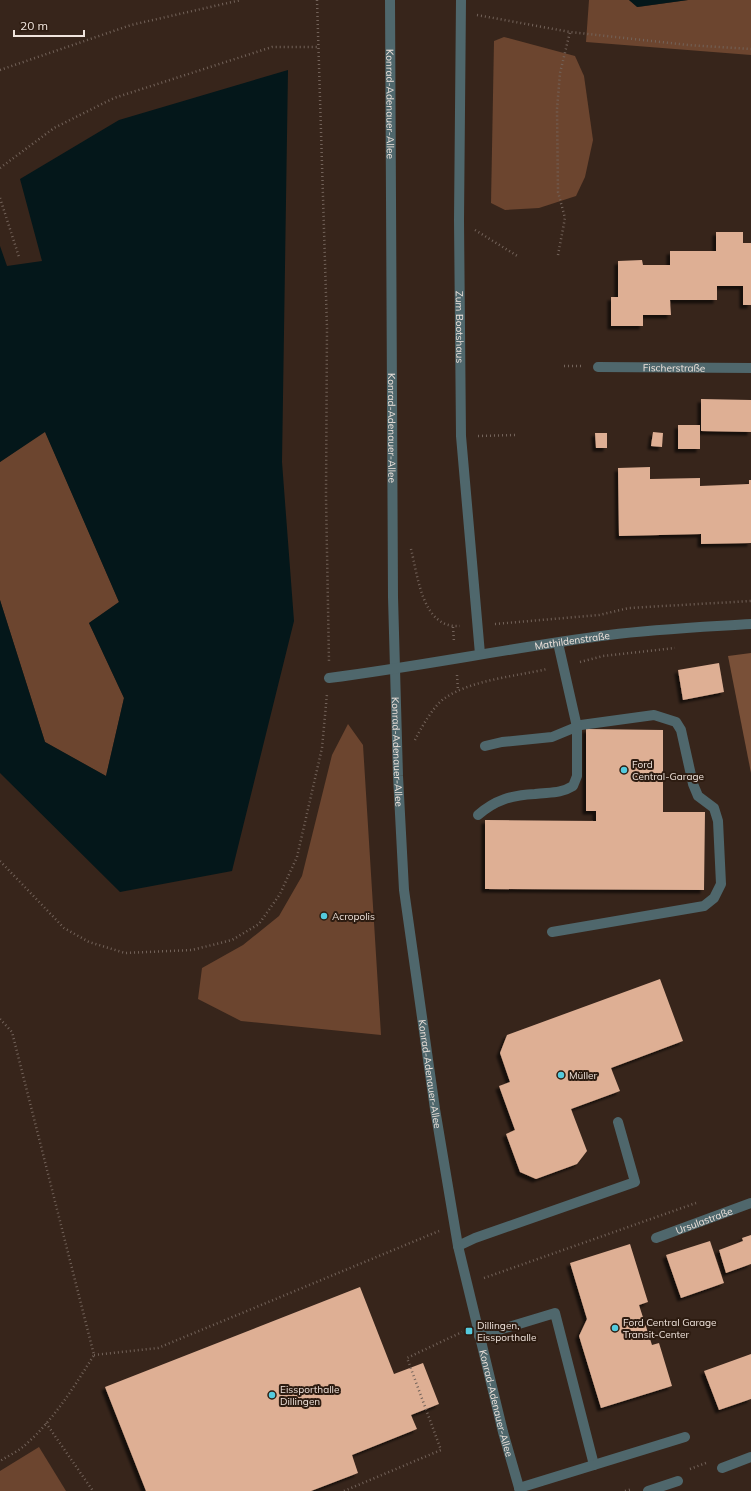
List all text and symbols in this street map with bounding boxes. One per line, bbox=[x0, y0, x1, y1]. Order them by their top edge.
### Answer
scale bar bbox=[14, 12, 84, 38]
text: 20 m bbox=[20, 18, 48, 33]
street label: Konrad-Adenauer-Allee bbox=[383, 49, 397, 159]
street label: Zum Bootshaus bbox=[453, 291, 466, 363]
street label: Fischerstraße bbox=[643, 361, 705, 375]
street label: Konrad-Adenauer-Allee bbox=[385, 373, 398, 483]
street label: Mathildenstraße bbox=[534, 629, 611, 653]
street label: Konrad-Adenauer-Allee bbox=[389, 697, 406, 807]
place label: Ford Central-Garage bbox=[632, 758, 704, 783]
marker: Ford Central-Garage bbox=[619, 765, 629, 775]
place label: Acropolis bbox=[332, 910, 375, 923]
marker: Acropolis bbox=[319, 911, 329, 921]
street label: Konrad-Adenauer-Allee bbox=[415, 1019, 444, 1129]
place label: Müller bbox=[569, 1069, 598, 1082]
marker: Müller bbox=[556, 1070, 566, 1080]
street label: Ursulastraße bbox=[674, 1204, 734, 1237]
place label: Ford Central Garage Transit-Center bbox=[623, 1316, 717, 1341]
place label: Dillingen, Eissporthalle bbox=[477, 1319, 536, 1344]
marker: Ford Central Garage Transit-Center bbox=[610, 1323, 620, 1333]
marker: Dillingen, Eissporthalle bbox=[464, 1326, 474, 1336]
street label: Konrad-Adenauer-Allee bbox=[476, 1348, 516, 1458]
place label: Eissporthalle Dillingen bbox=[280, 1383, 339, 1408]
marker: Eissporthalle Dillingen bbox=[267, 1390, 277, 1400]

